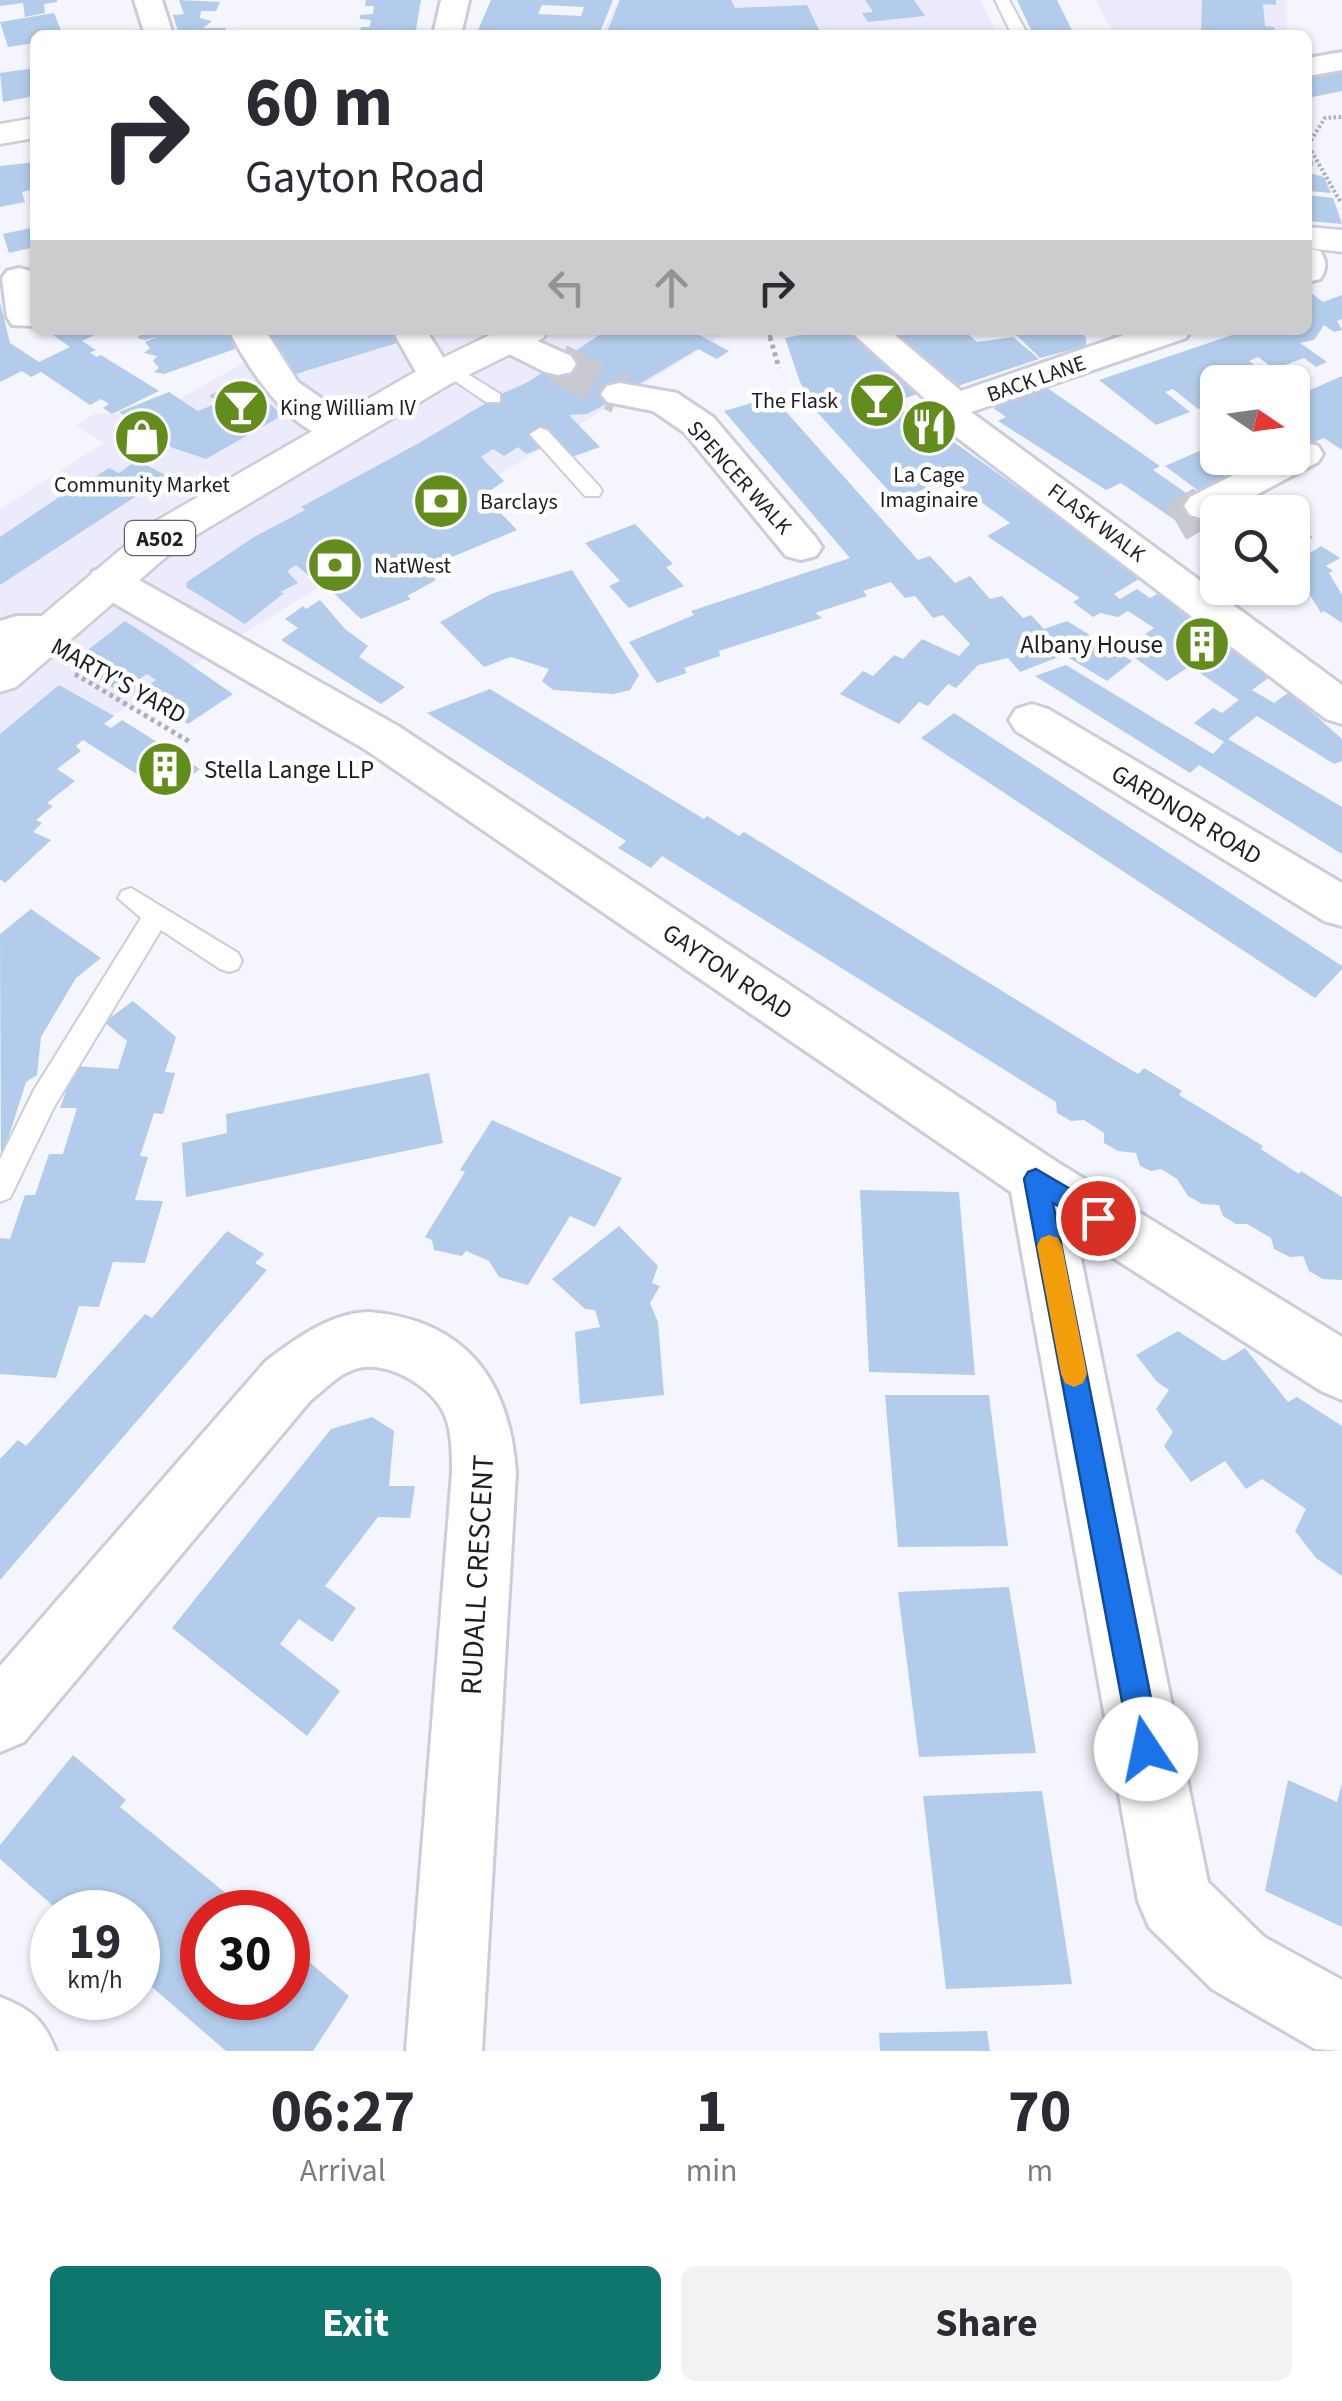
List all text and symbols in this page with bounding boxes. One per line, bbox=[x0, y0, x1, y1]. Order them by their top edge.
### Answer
text: 60 m bbox=[245, 53, 393, 153]
icon: right bbox=[80, 70, 210, 200]
text: Gayton Road bbox=[245, 146, 486, 210]
icon: left bbox=[539, 260, 594, 315]
icon: ahead bbox=[644, 260, 699, 315]
icon: right bbox=[749, 260, 804, 315]
street label: BACK LANE bbox=[982, 347, 1090, 411]
north arrow bbox=[1200, 365, 1310, 475]
map controls bbox=[1200, 365, 1310, 605]
bar icon: The Flask bbox=[847, 370, 907, 430]
bar icon: King William IV bbox=[211, 377, 271, 437]
place label: The Flask bbox=[751, 385, 838, 417]
place label: King William IV bbox=[280, 392, 417, 424]
restaurant icon: La Cage Imaginaire bbox=[899, 397, 959, 457]
shop icon: Community Market bbox=[112, 407, 172, 467]
street label: SPENCER WALK bbox=[679, 414, 799, 542]
place label: La Cage Imaginaire bbox=[880, 459, 978, 516]
place label: Community Market bbox=[54, 469, 230, 501]
bank icon: Barclays bbox=[411, 471, 471, 531]
street label: FLASK WALK bbox=[1041, 475, 1152, 570]
place label: Barclays bbox=[480, 486, 558, 518]
button: search bbox=[1200, 495, 1310, 605]
road number: A502 bbox=[125, 521, 195, 555]
bank icon: NatWest bbox=[305, 535, 365, 595]
place label: NatWest bbox=[374, 550, 451, 582]
building icon: Albany House bbox=[1172, 614, 1232, 674]
place label: Albany House bbox=[1020, 627, 1163, 663]
street label: MARTY'S YARD bbox=[44, 629, 193, 733]
building icon: Stella Lange LLP bbox=[135, 739, 195, 799]
place label: Stella Lange LLP bbox=[204, 752, 374, 788]
street label: GARDNOR ROAD bbox=[1104, 756, 1269, 874]
street label: GAYTON ROAD bbox=[655, 915, 800, 1029]
pin bbox=[1056, 1176, 1141, 1261]
icon: arrive bbox=[1071, 1191, 1126, 1246]
street label: RUDALL CRESCENT bbox=[450, 1454, 505, 1696]
position arrow bbox=[1094, 1697, 1198, 1801]
speed limit sign: 30 bbox=[180, 1890, 310, 2020]
text: 19 bbox=[69, 1907, 121, 1978]
text: km/h bbox=[67, 1962, 123, 1998]
text: 06:27 bbox=[270, 2070, 415, 2155]
text: 1 bbox=[696, 2070, 728, 2155]
text: 70 bbox=[1008, 2070, 1071, 2155]
text: Arrival bbox=[300, 2148, 386, 2194]
text: min bbox=[686, 2148, 738, 2194]
text: m bbox=[1027, 2148, 1053, 2194]
button: Exit bbox=[50, 2266, 661, 2381]
button: Share bbox=[681, 2266, 1292, 2381]

